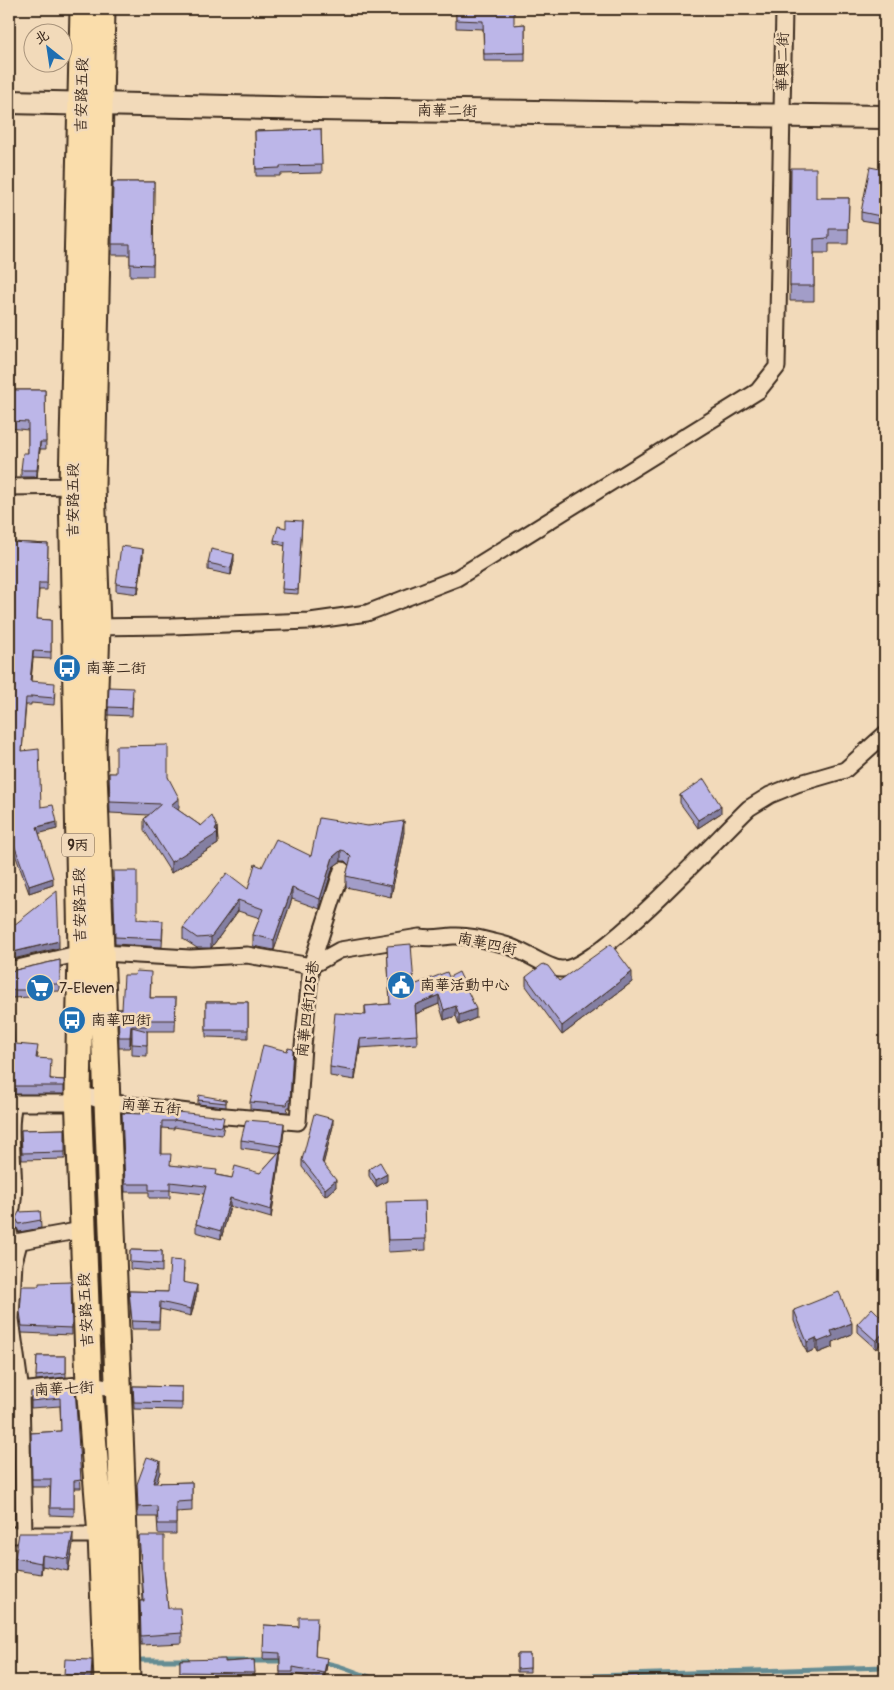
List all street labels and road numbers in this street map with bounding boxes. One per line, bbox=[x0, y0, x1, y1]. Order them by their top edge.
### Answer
street label: 華興二街 bbox=[773, 32, 793, 92]
street label: 吉安路五段 bbox=[72, 57, 92, 133]
street label: 南華二街 bbox=[417, 101, 477, 121]
street label: 吉安路五段 bbox=[64, 462, 83, 538]
road number: 9丙 bbox=[62, 834, 94, 856]
street label: 吉安路五段 bbox=[70, 867, 90, 943]
street label: 南華四街 bbox=[456, 928, 518, 960]
street label: 南華四街125巷 bbox=[293, 960, 323, 1058]
street label: 南華五街 bbox=[120, 1094, 182, 1120]
street label: 吉安路五段 bbox=[75, 1272, 97, 1348]
street label: 南華七街 bbox=[34, 1378, 94, 1400]

